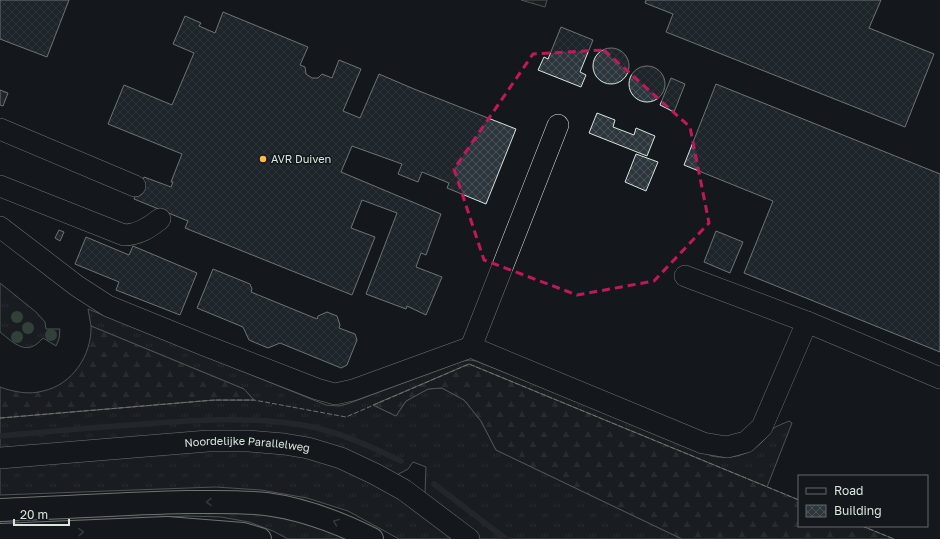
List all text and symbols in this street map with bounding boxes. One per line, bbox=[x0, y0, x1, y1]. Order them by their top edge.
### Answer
place label: AVR Duiven bbox=[271, 152, 331, 165]
marker: AVR Duiven bbox=[258, 154, 268, 164]
street label: Noordelijke Parallelweg bbox=[184, 434, 311, 454]
legend bbox=[798, 475, 928, 527]
text: Road bbox=[834, 483, 863, 498]
one-way arrow bbox=[206, 498, 212, 506]
scale bar bbox=[14, 501, 69, 527]
text: Building bbox=[834, 503, 882, 518]
text: 20 m bbox=[20, 507, 48, 522]
one-way arrow bbox=[333, 519, 340, 527]
one-way arrow bbox=[78, 527, 84, 536]

